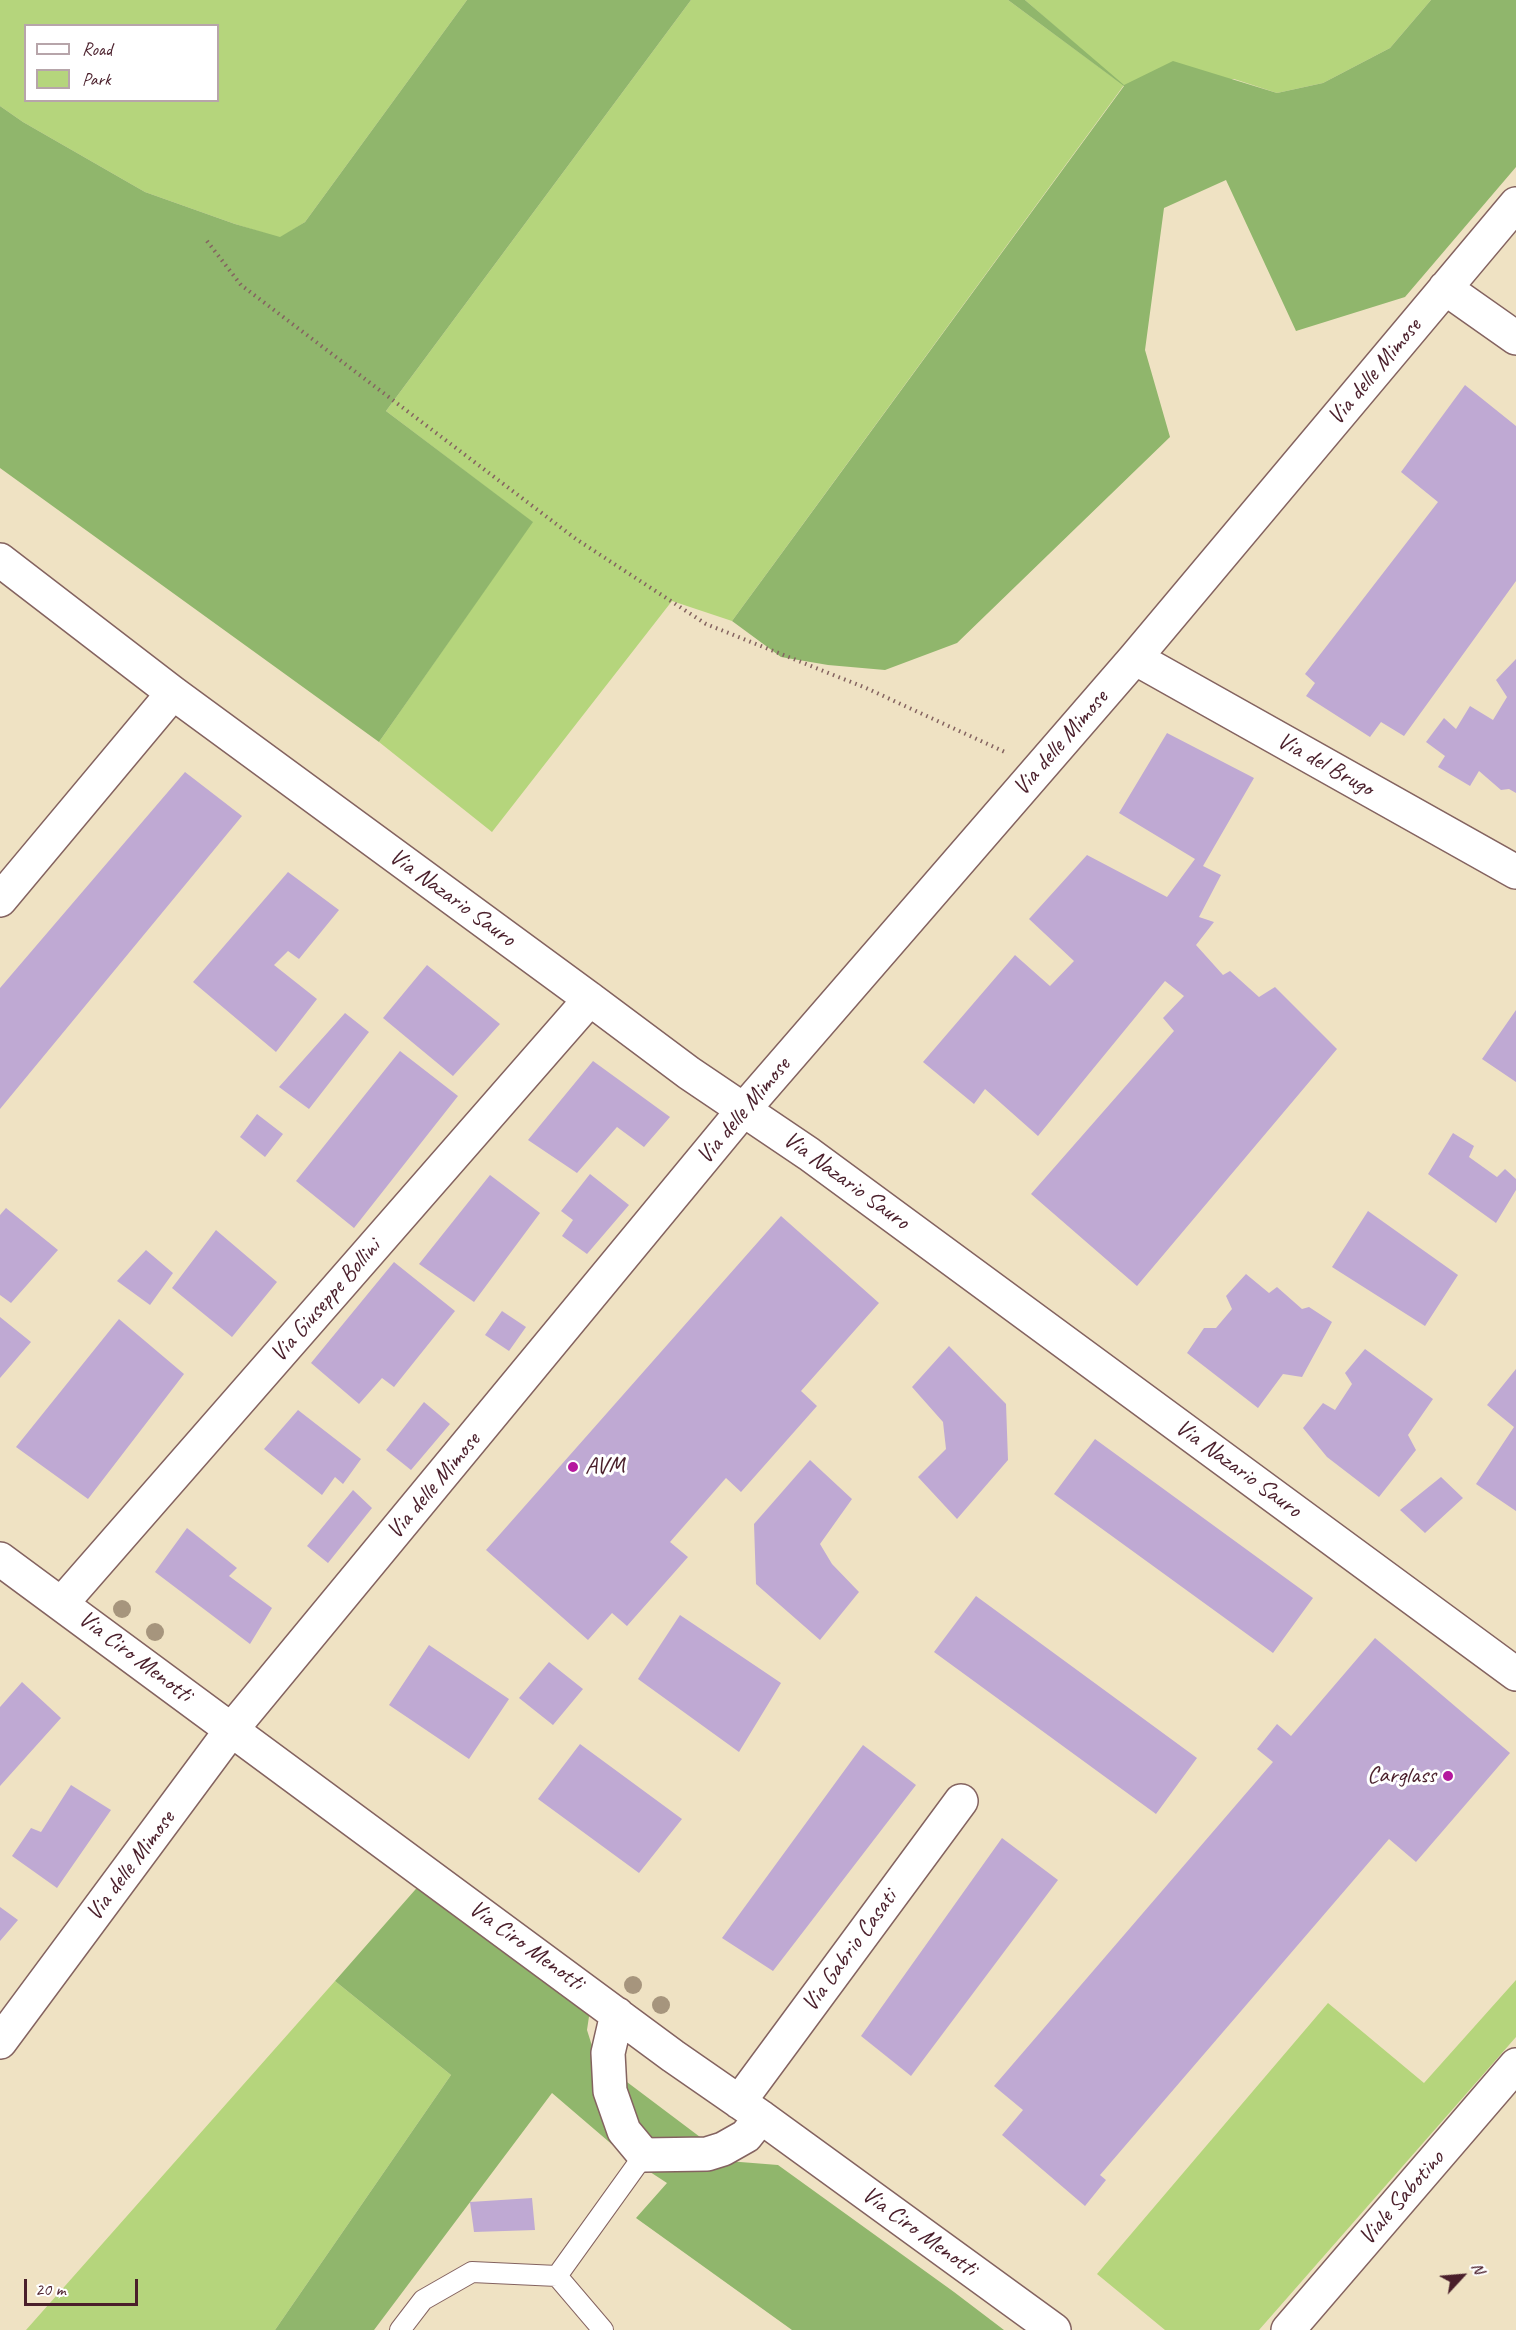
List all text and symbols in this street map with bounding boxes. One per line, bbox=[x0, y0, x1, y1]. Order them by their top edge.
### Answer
legend bbox=[24, 24, 219, 102]
text: Road bbox=[82, 38, 112, 60]
text: Park bbox=[82, 68, 111, 90]
street label: Via delle Mimose bbox=[1322, 313, 1428, 431]
street label: Via delle Mimose bbox=[1007, 684, 1115, 802]
street label: Via del Brugo bbox=[1272, 727, 1378, 803]
street label: Via Nazario Sauro bbox=[383, 843, 521, 953]
street label: Via delle Mimose bbox=[691, 1052, 797, 1170]
street label: Via Nazario Sauro bbox=[777, 1126, 915, 1236]
street label: Via Giuseppe Bollini bbox=[265, 1234, 387, 1368]
street label: Via Nazario Sauro bbox=[1169, 1414, 1307, 1524]
street label: Via delle Mimose bbox=[381, 1427, 487, 1545]
place label: AVM bbox=[585, 1453, 624, 1481]
marker: AVM bbox=[566, 1460, 580, 1474]
street label: Via Ciro Menotti bbox=[72, 1605, 198, 1709]
place label: Carglass bbox=[1367, 1762, 1436, 1790]
marker: Carglass bbox=[1441, 1769, 1455, 1783]
street label: Via delle Mimose bbox=[80, 1805, 182, 1927]
street label: Via Gabrio Casati bbox=[796, 1884, 904, 2018]
street label: Via Ciro Menotti bbox=[463, 1895, 589, 1997]
street label: Viale Sabotino bbox=[1353, 2145, 1451, 2251]
street label: Via Ciro Menotti bbox=[856, 2181, 982, 2283]
north arrow bbox=[1432, 2246, 1492, 2306]
text: N bbox=[1467, 2259, 1489, 2277]
scale bar bbox=[27, 2267, 141, 2305]
text: 20 m bbox=[35, 2278, 66, 2300]

